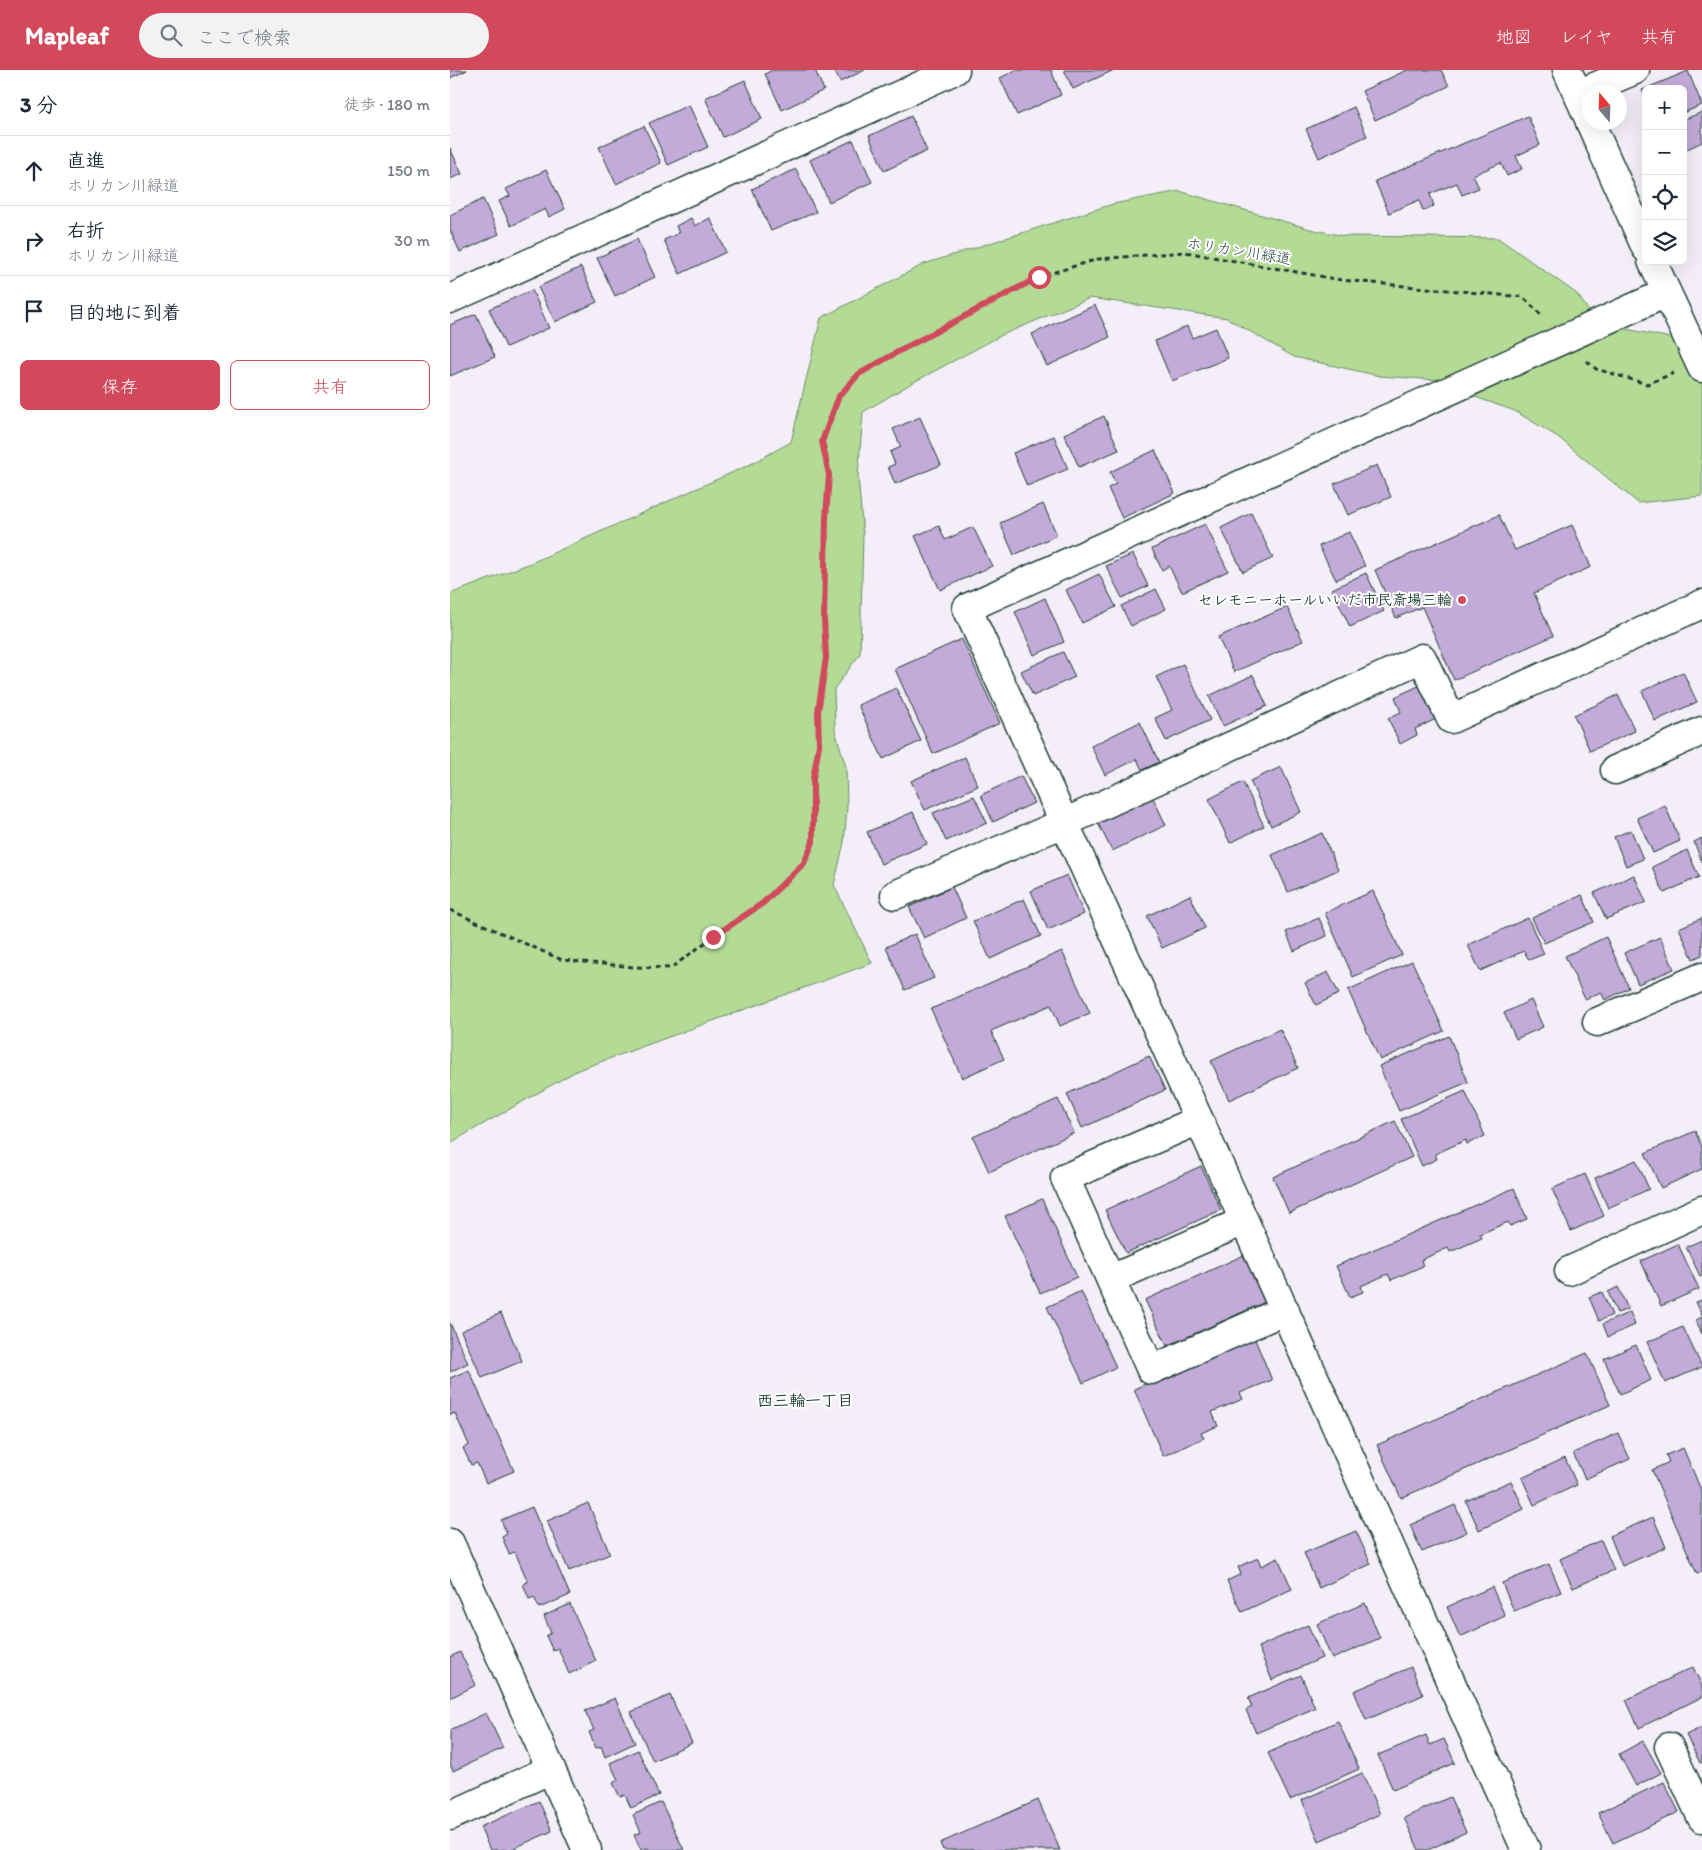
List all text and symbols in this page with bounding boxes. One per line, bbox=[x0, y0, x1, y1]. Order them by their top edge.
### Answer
search box bbox=[139, 13, 489, 58]
text: Mapleaf bbox=[25, 21, 109, 50]
icon: search bbox=[157, 21, 185, 49]
text: ここで検索 bbox=[197, 26, 292, 49]
text: 地図 bbox=[1496, 26, 1532, 48]
text: レイヤ bbox=[1560, 26, 1613, 48]
text: 共有 bbox=[1641, 26, 1677, 48]
north arrow bbox=[1582, 85, 1627, 130]
map controls bbox=[1642, 85, 1687, 265]
button: + bbox=[1642, 85, 1687, 130]
text: 3 分 bbox=[20, 92, 57, 117]
text: 徒歩 · 180 m bbox=[344, 95, 430, 114]
button: − bbox=[1642, 130, 1687, 175]
text: 直進 bbox=[67, 149, 105, 172]
icon: ahead bbox=[20, 157, 48, 185]
text: 150 m bbox=[387, 161, 430, 180]
button: locate bbox=[1642, 175, 1687, 220]
text: ホリカン川緑道 bbox=[67, 176, 179, 195]
text: 右折 bbox=[67, 219, 105, 242]
button: layers bbox=[1642, 220, 1687, 265]
icon: right bbox=[20, 227, 48, 255]
text: 30 m bbox=[394, 231, 430, 250]
street label: ホリカン川緑道 bbox=[1186, 234, 1292, 268]
text: ホリカン川緑道 bbox=[67, 246, 179, 265]
route start bbox=[1028, 266, 1051, 289]
icon: arrive bbox=[20, 297, 48, 325]
text: 目的地に到着 bbox=[67, 301, 181, 324]
button: 保存 bbox=[20, 360, 220, 410]
button: 共有 bbox=[230, 360, 430, 410]
place label: セレモニーホールいいだ市民斎場三輪 bbox=[1198, 591, 1452, 609]
marker: セレモニーホールいいだ市民斎場三輪 bbox=[1456, 594, 1468, 606]
route end bbox=[702, 926, 725, 949]
district label: 西三輪一丁目 bbox=[757, 1391, 853, 1410]

